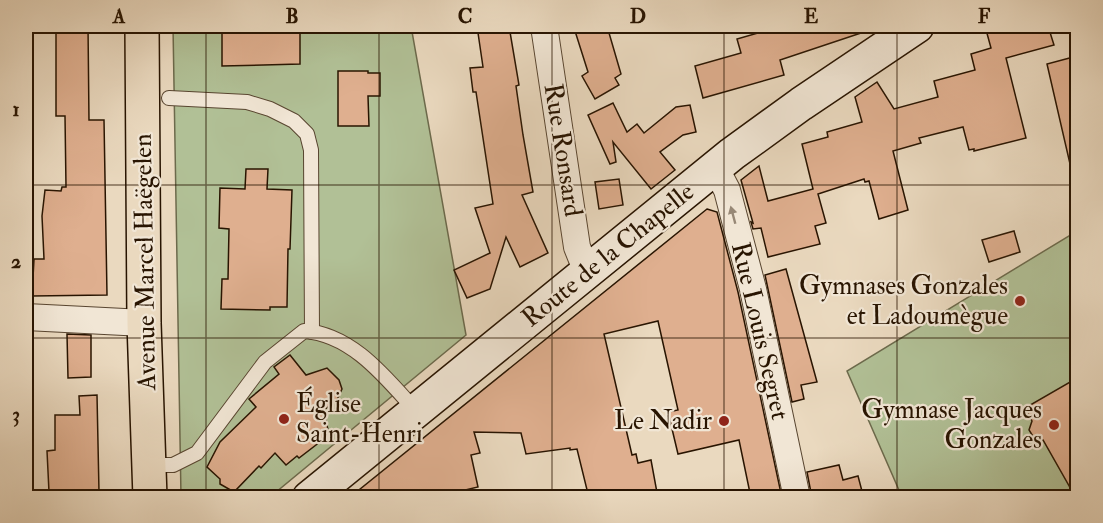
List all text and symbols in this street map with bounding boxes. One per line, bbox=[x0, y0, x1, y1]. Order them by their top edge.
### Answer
text: A bbox=[112, 4, 126, 29]
text: B bbox=[285, 4, 299, 29]
text: C bbox=[458, 4, 472, 29]
text: D bbox=[630, 4, 646, 29]
text: E bbox=[804, 4, 819, 29]
text: F bbox=[978, 4, 991, 29]
street label: Rue Ronsard bbox=[537, 81, 589, 219]
text: 1 bbox=[12, 97, 20, 122]
street label: Avenue Marcel Haëgelen bbox=[127, 133, 163, 392]
street label: Route de la Chapelle bbox=[515, 176, 701, 335]
one-way arrow bbox=[728, 206, 738, 224]
street label: Rue Louis Segret bbox=[724, 239, 796, 423]
text: 2 bbox=[11, 249, 21, 274]
place label: Gymnases Gonzales et Ladoumègue bbox=[799, 270, 1008, 332]
marker: Gymnases Gonzales et Ladoumègue bbox=[1013, 294, 1027, 308]
place label: Église Saint-Henri bbox=[296, 386, 423, 450]
place label: Gymnase Jacques Gonzales bbox=[861, 394, 1042, 456]
text: 3 bbox=[12, 402, 20, 427]
place label: Le Nadir bbox=[614, 405, 712, 437]
marker: Église Saint-Henri bbox=[277, 412, 291, 426]
marker: Le Nadir bbox=[717, 414, 731, 428]
marker: Gymnase Jacques Gonzales bbox=[1047, 418, 1061, 432]

